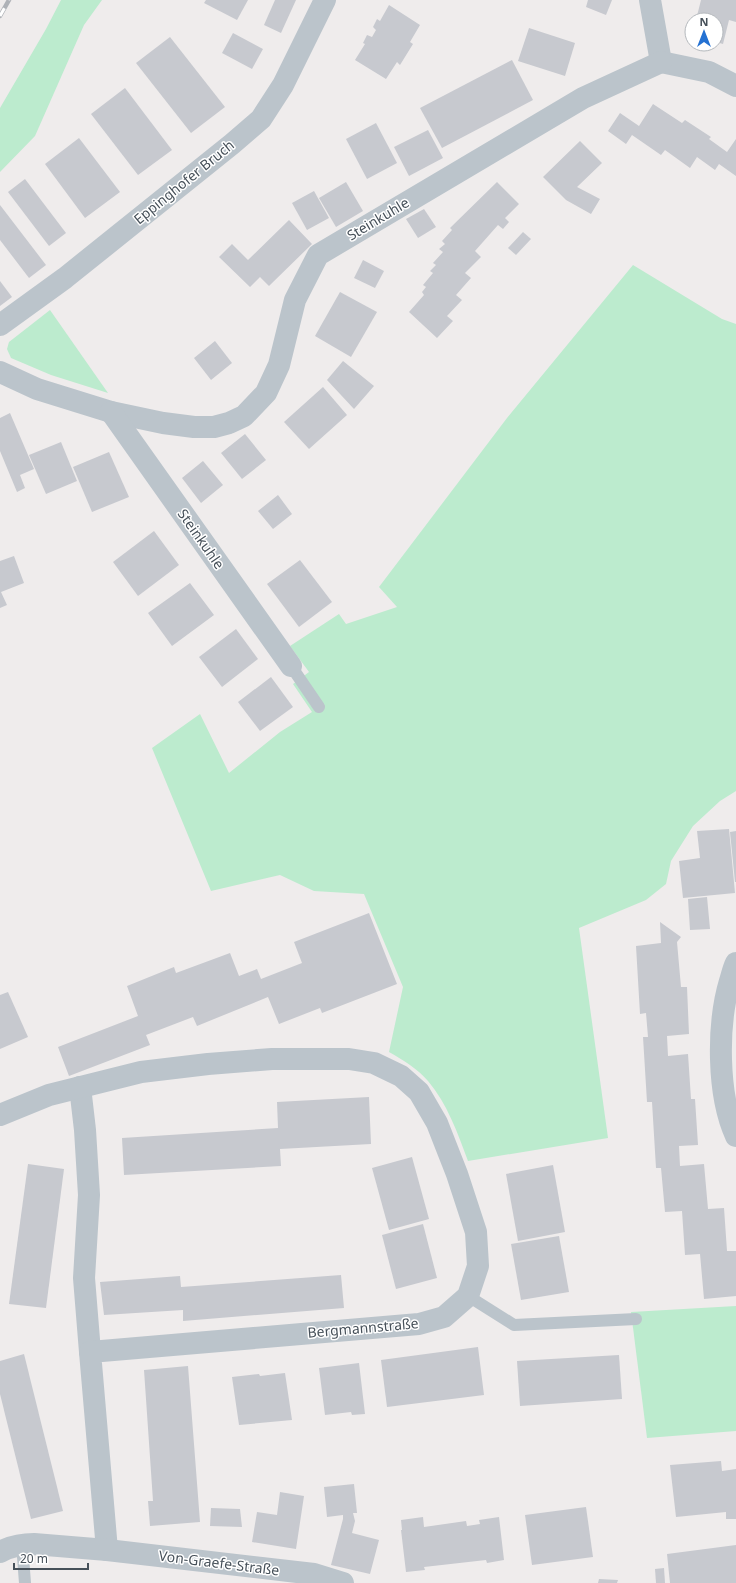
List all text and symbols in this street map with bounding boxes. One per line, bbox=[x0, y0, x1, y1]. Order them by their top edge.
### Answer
north arrow bbox=[684, 12, 724, 52]
text: N bbox=[700, 14, 708, 29]
street label: Eppinghofer Bruch bbox=[130, 135, 238, 228]
street label: Steinkuhle bbox=[343, 193, 412, 245]
street label: Steinkuhle bbox=[174, 505, 229, 573]
street label: Bergmannstraße bbox=[307, 1313, 419, 1342]
scale bar bbox=[14, 1545, 88, 1571]
street label: Von-Graefe-Straße bbox=[158, 1546, 280, 1579]
text: 20 m bbox=[20, 1550, 48, 1567]

